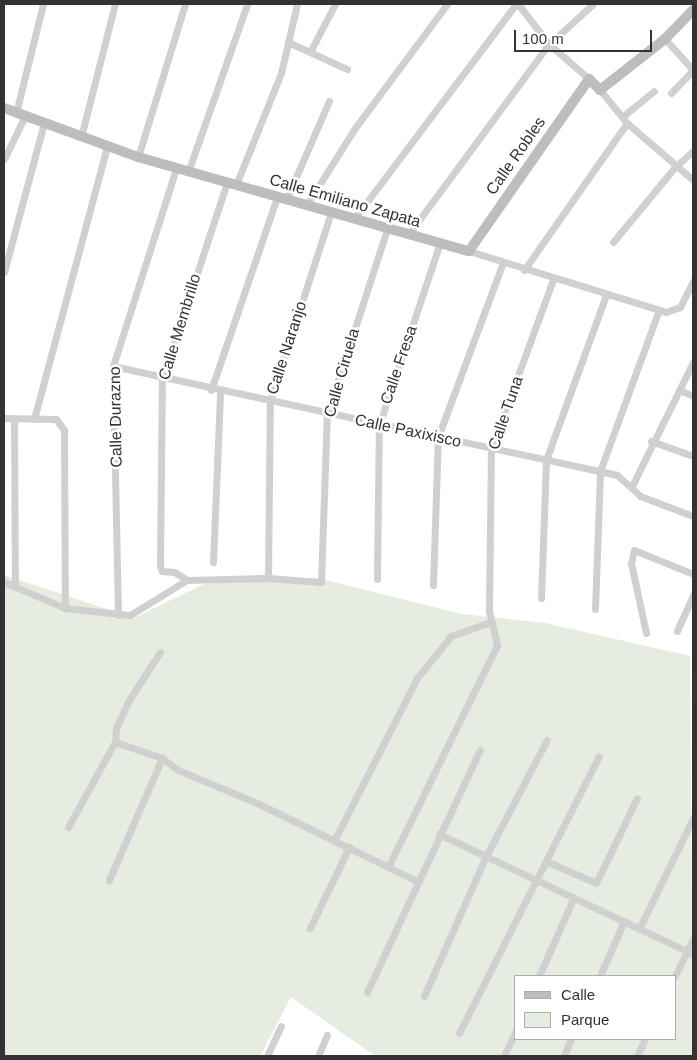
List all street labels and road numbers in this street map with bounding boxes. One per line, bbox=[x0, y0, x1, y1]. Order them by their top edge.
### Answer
street label: Calle Robles bbox=[482, 113, 550, 199]
street label: Calle Emiliano Zapata bbox=[267, 170, 423, 232]
street label: Calle Membrillo bbox=[155, 271, 205, 383]
street label: Calle Naranjo bbox=[263, 299, 311, 397]
street label: Calle Fresa bbox=[377, 323, 421, 407]
street label: Calle Ciruela bbox=[320, 326, 364, 420]
street label: Calle Durazno bbox=[106, 366, 126, 468]
street label: Calle Tuna bbox=[484, 374, 528, 452]
street label: Calle Paxixisco bbox=[353, 410, 463, 452]

